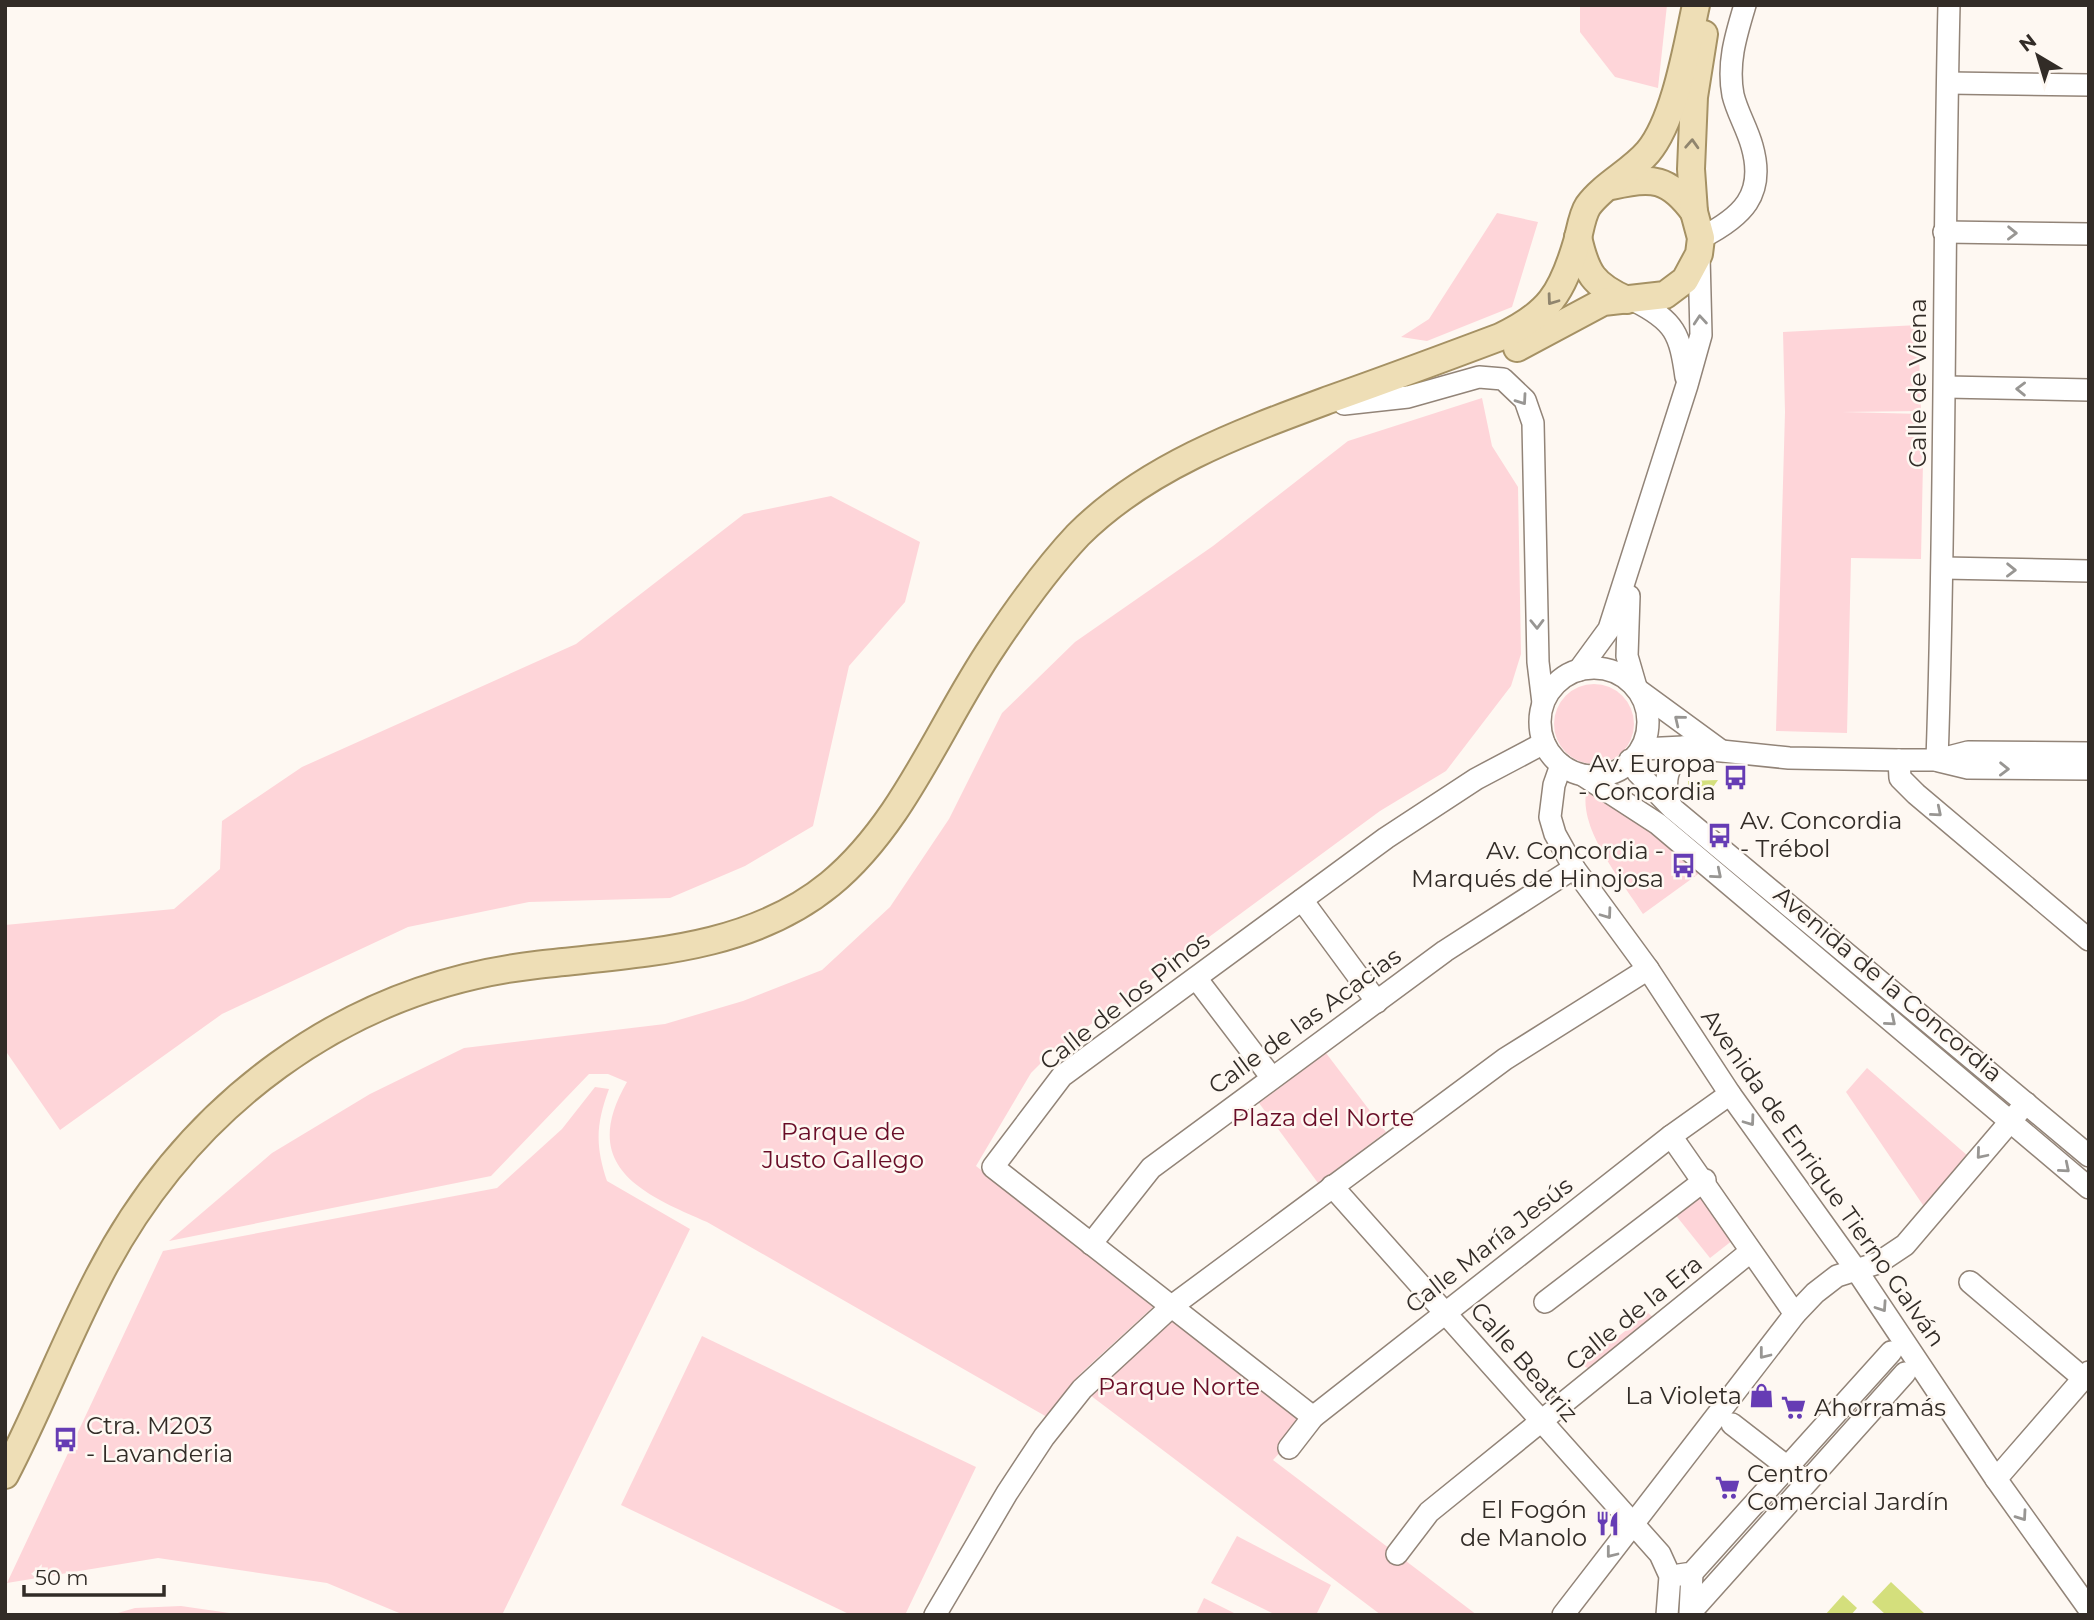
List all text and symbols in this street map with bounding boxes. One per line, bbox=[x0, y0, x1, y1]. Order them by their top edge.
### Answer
north arrow bbox=[2003, 21, 2073, 91]
text: N bbox=[2015, 29, 2041, 57]
one-way arrow bbox=[1684, 138, 1699, 149]
one-way arrow bbox=[2008, 225, 2018, 241]
one-way arrow bbox=[1548, 292, 1561, 304]
street label: Calle de Viena bbox=[1903, 298, 1932, 468]
one-way arrow bbox=[1693, 315, 1708, 326]
one-way arrow bbox=[2015, 381, 2026, 396]
one-way arrow bbox=[1514, 392, 1526, 405]
one-way arrow bbox=[2006, 562, 2017, 577]
one-way arrow bbox=[1529, 620, 1545, 630]
one-way arrow bbox=[1675, 715, 1687, 728]
place label: Av. Europa - Concordia bbox=[1578, 749, 1716, 806]
one-way arrow bbox=[1999, 761, 2010, 776]
bus stop icon: Av. Europa - Concordia bbox=[1722, 764, 1750, 792]
one-way arrow bbox=[1929, 804, 1942, 816]
place label: Av. Concordia - Trébol bbox=[1740, 806, 1902, 863]
bus stop icon: Av. Concordia - Trébol bbox=[1706, 821, 1734, 849]
place label: Av. Concordia - Marqués de Hinojosa bbox=[1411, 836, 1664, 893]
bus stop icon: Av. Concordia - Marqués de Hinojosa bbox=[1670, 851, 1698, 879]
one-way arrow bbox=[1709, 866, 1722, 878]
street label: Avenida de la Concordia bbox=[1768, 880, 2008, 1088]
one-way arrow bbox=[1599, 906, 1612, 919]
street label: Calle de los Pinos bbox=[1034, 925, 1216, 1076]
street label: Calle de las Acacias bbox=[1203, 941, 1407, 1100]
street label: Avenida de Enrique Tierno Galván bbox=[1695, 1003, 1952, 1352]
one-way arrow bbox=[1883, 1013, 1896, 1025]
park label: Plaza del Norte bbox=[1232, 1103, 1414, 1132]
one-way arrow bbox=[1742, 1114, 1754, 1126]
park label: Parque de Justo Gallego bbox=[761, 1117, 924, 1174]
one-way arrow bbox=[1977, 1146, 1989, 1159]
one-way arrow bbox=[2056, 1160, 2069, 1172]
street label: Calle María Jesús bbox=[1399, 1170, 1578, 1319]
street label: Calle de la Era bbox=[1559, 1249, 1708, 1377]
street label: Calle Beatriz bbox=[1465, 1296, 1584, 1427]
one-way arrow bbox=[1873, 1299, 1886, 1312]
one-way arrow bbox=[1760, 1346, 1773, 1359]
park label: Parque Norte bbox=[1098, 1372, 1260, 1401]
place label: La Violeta bbox=[1625, 1381, 1742, 1410]
shop icon: La Violeta bbox=[1748, 1382, 1776, 1410]
place label: Ahorramás bbox=[1814, 1393, 1946, 1422]
supermarket icon: Ahorramás bbox=[1780, 1394, 1808, 1422]
place label: Ctra. M203 - Lavanderia bbox=[86, 1411, 233, 1468]
bus stop icon: Ctra. M203 - Lavanderia bbox=[52, 1426, 80, 1454]
place label: Centro Comercial Jardín bbox=[1747, 1459, 1949, 1516]
supermarket icon: Centro Comercial Jardín bbox=[1713, 1474, 1741, 1502]
place label: El Fogón de Manolo bbox=[1460, 1495, 1587, 1552]
one-way arrow bbox=[2014, 1508, 2027, 1521]
restaurant icon: El Fogón de Manolo bbox=[1593, 1510, 1621, 1538]
one-way arrow bbox=[1606, 1546, 1619, 1558]
scale bar bbox=[24, 1554, 164, 1598]
text: 50 m bbox=[35, 1565, 89, 1590]

